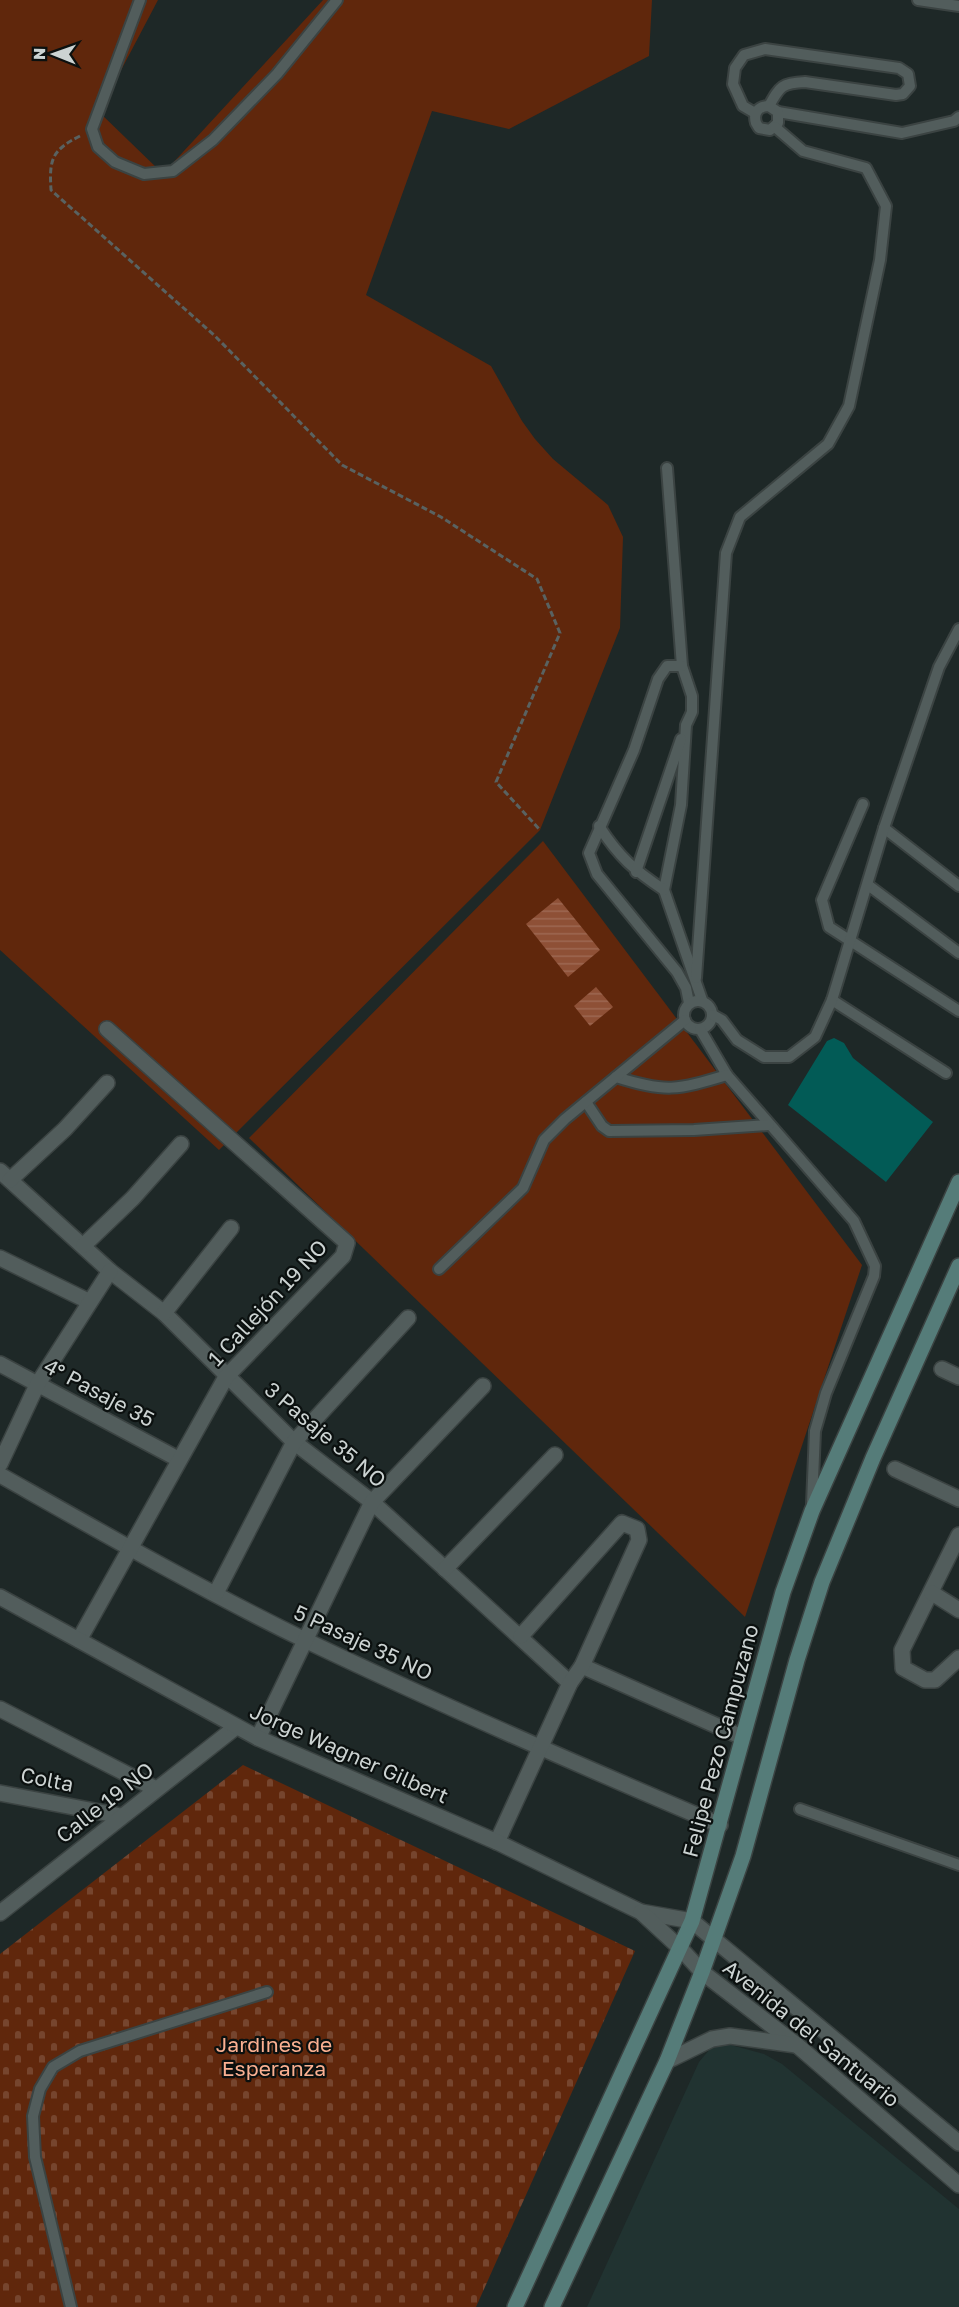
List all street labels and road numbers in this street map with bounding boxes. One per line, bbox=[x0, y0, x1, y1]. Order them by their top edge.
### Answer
street label: 1 Callejón 19 NO bbox=[202, 1234, 332, 1371]
street label: 4° Pasaje 35 bbox=[40, 1352, 159, 1432]
street label: 3 Pasaje 35 NO bbox=[260, 1376, 392, 1492]
street label: 5 Pasaje 35 NO bbox=[290, 1599, 437, 1686]
street label: Felipe Pezo Campuzano bbox=[676, 1622, 764, 1860]
street label: Jorge Wagner Gilbert bbox=[246, 1698, 453, 1809]
street label: Calle 19 NO bbox=[50, 1756, 158, 1848]
street label: Colta bbox=[18, 1761, 76, 1797]
street label: Avenida del Santuario bbox=[718, 1954, 905, 2112]

